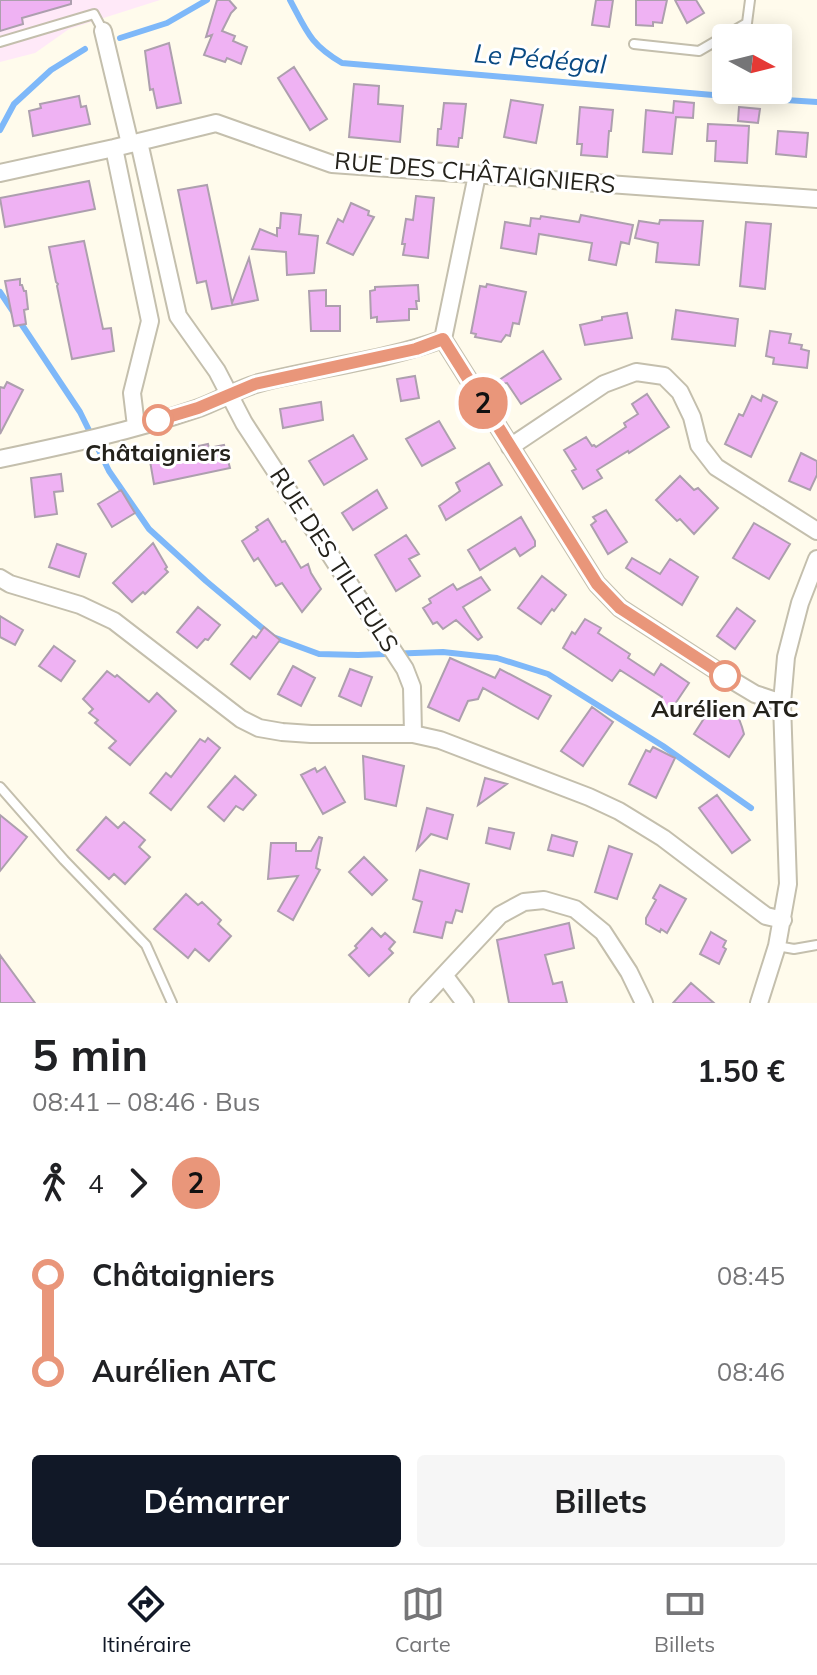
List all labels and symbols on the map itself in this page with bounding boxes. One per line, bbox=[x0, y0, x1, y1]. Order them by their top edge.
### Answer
north arrow bbox=[712, 24, 792, 104]
water label: Le Pédégal bbox=[473, 36, 608, 81]
street label: RUE DES CHÂTAIGNIERS bbox=[333, 145, 617, 199]
line badge: 2 bbox=[457, 377, 509, 429]
marker: Châtaigniers bbox=[143, 405, 173, 435]
place label: Châtaigniers bbox=[85, 437, 231, 467]
street label: RUE DES TILLEULS bbox=[264, 462, 406, 657]
marker: Aurélien ATC bbox=[710, 661, 740, 691]
place label: Aurélien ATC bbox=[651, 693, 799, 723]

